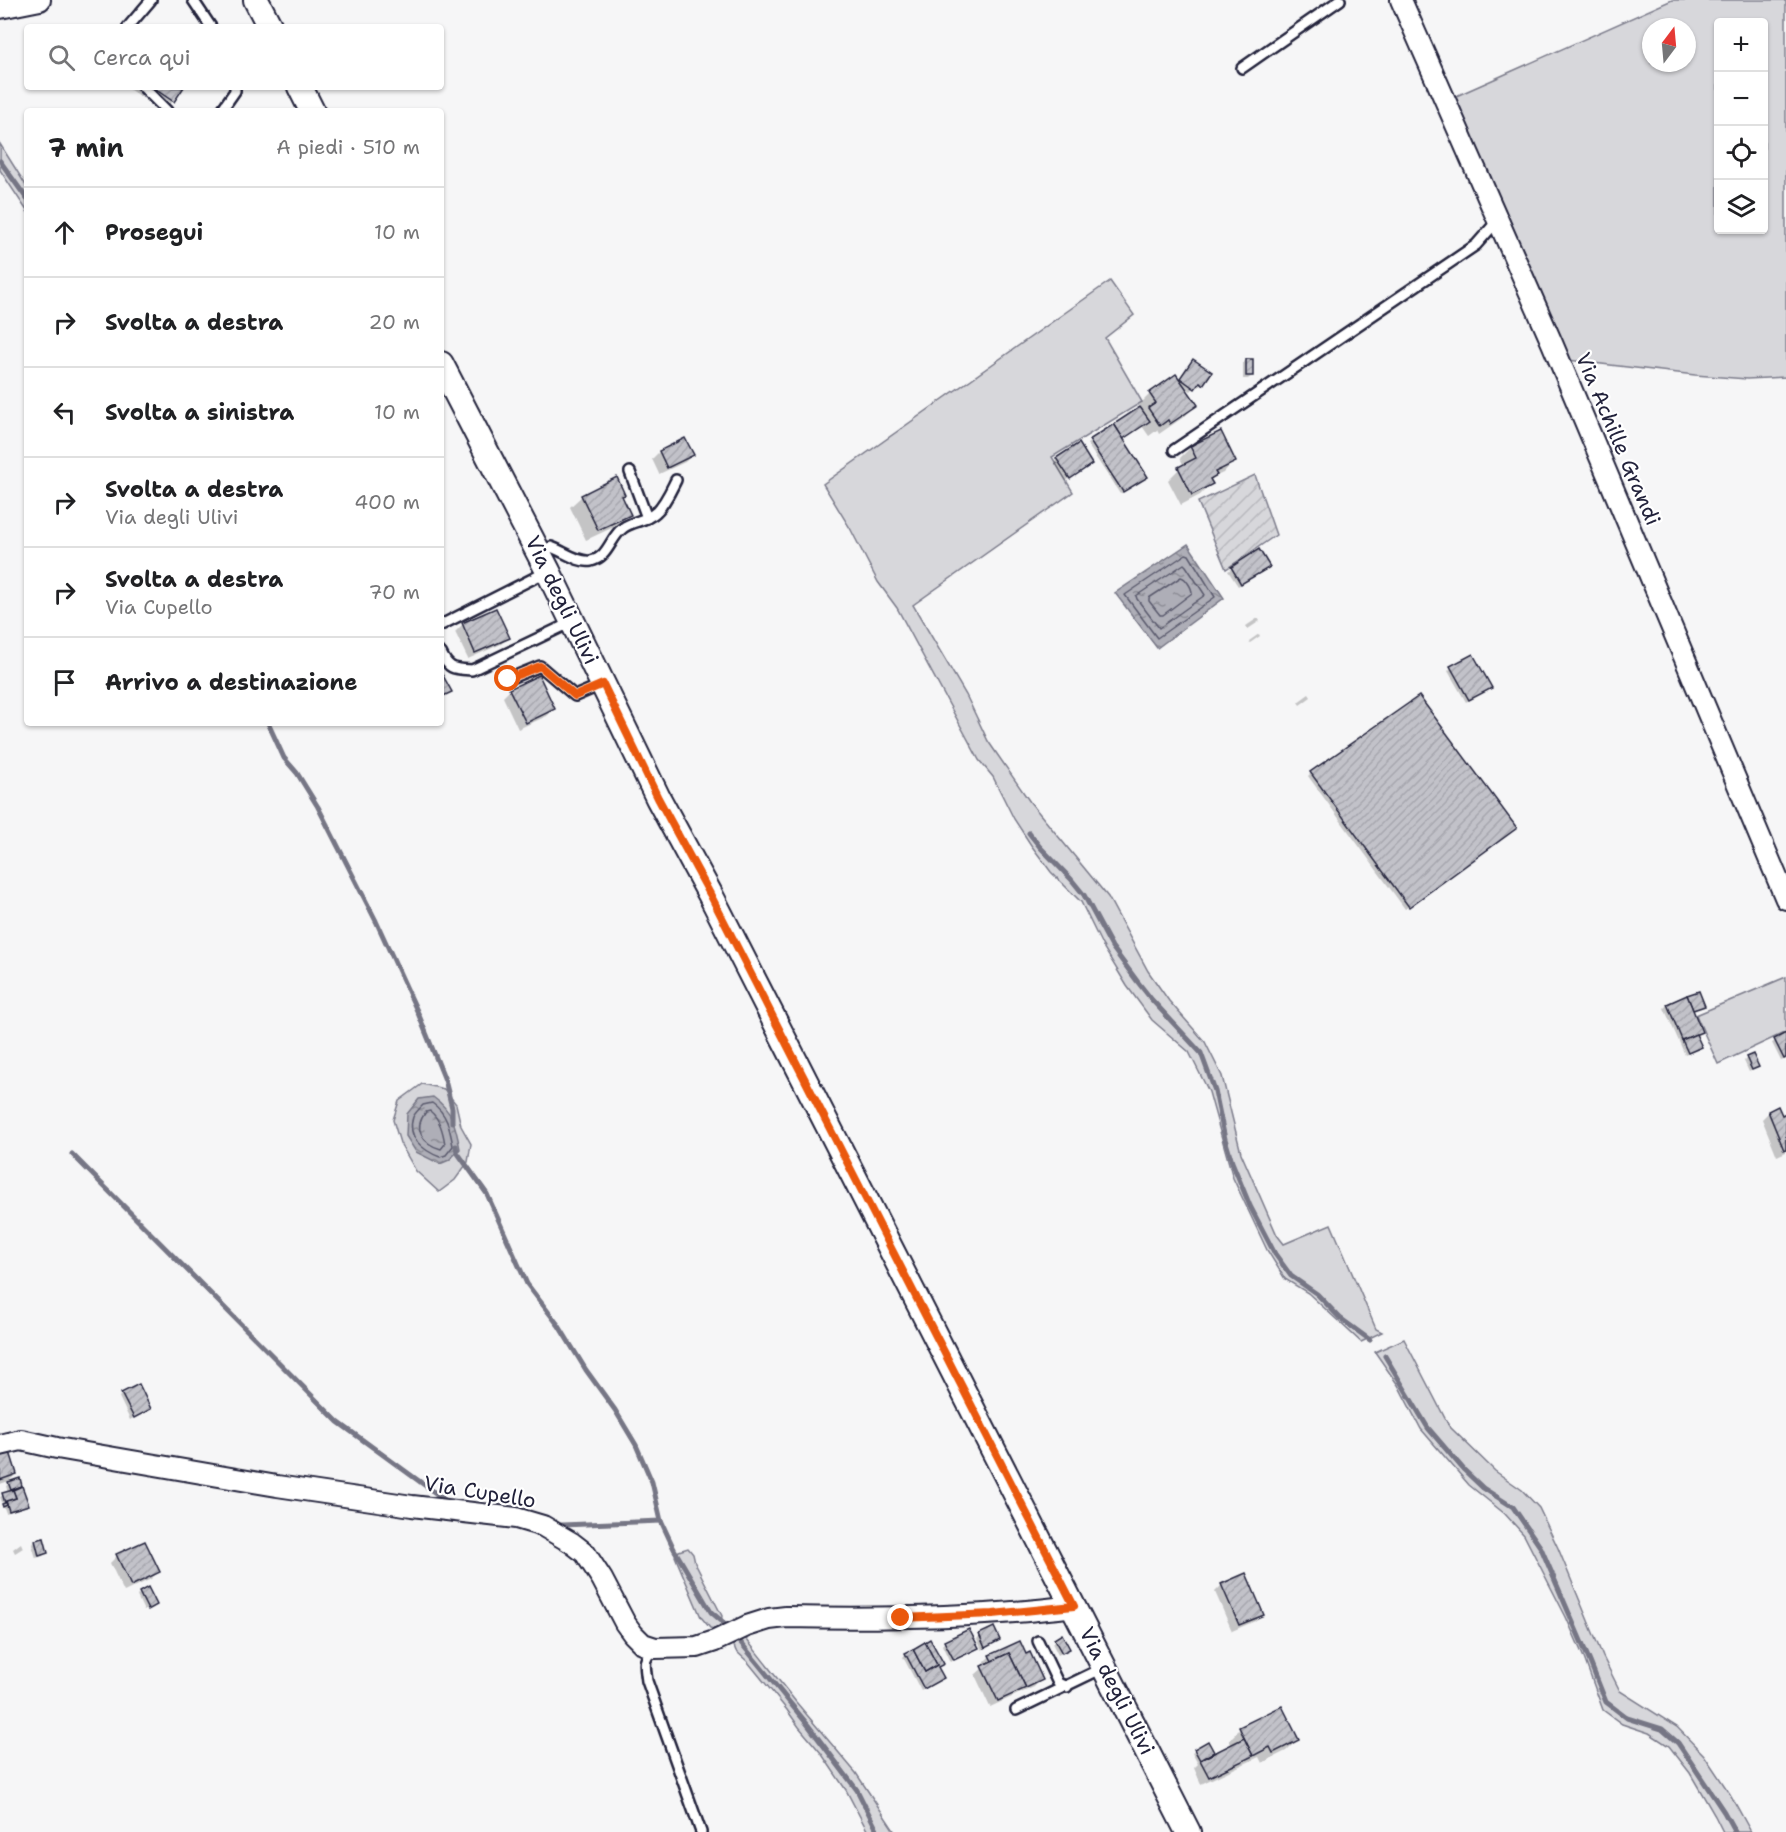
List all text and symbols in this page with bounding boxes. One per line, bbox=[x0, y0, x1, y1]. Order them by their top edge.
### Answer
north arrow bbox=[1642, 18, 1696, 72]
map controls bbox=[1714, 18, 1768, 234]
button: + bbox=[1714, 18, 1768, 72]
search box bbox=[24, 24, 444, 90]
icon: search bbox=[45, 41, 78, 74]
text: Cerca qui bbox=[93, 43, 191, 72]
button: − bbox=[1714, 72, 1768, 126]
button: locate bbox=[1714, 126, 1768, 180]
text: 7 min bbox=[48, 130, 124, 165]
text: A piedi · 510 m bbox=[276, 134, 420, 160]
button: layers bbox=[1714, 180, 1768, 234]
icon: ahead bbox=[48, 216, 81, 249]
text: Prosegui bbox=[105, 218, 203, 247]
text: 10 m bbox=[374, 219, 420, 245]
icon: right bbox=[48, 306, 81, 339]
text: Svolta a destra bbox=[105, 308, 283, 337]
text: 20 m bbox=[369, 309, 420, 335]
street label: Via Achille Grandi bbox=[1569, 348, 1667, 530]
icon: left bbox=[48, 396, 81, 429]
text: Svolta a sinistra bbox=[105, 398, 294, 427]
text: 10 m bbox=[374, 399, 420, 425]
text: Svolta a destra bbox=[105, 475, 283, 504]
icon: right bbox=[48, 486, 81, 519]
text: 400 m bbox=[354, 489, 420, 515]
text: Via degli Ulivi bbox=[105, 504, 238, 530]
street label: Via degli Ulivi bbox=[519, 531, 605, 669]
text: Svolta a destra bbox=[105, 565, 283, 594]
icon: right bbox=[48, 576, 81, 609]
text: 70 m bbox=[368, 579, 420, 605]
text: Via Cupello bbox=[105, 594, 213, 620]
route start bbox=[494, 665, 520, 691]
icon: arrive bbox=[48, 666, 81, 699]
text: Arrivo a destinazione bbox=[105, 668, 357, 697]
street label: Via Cupello bbox=[422, 1469, 538, 1515]
route end bbox=[887, 1604, 913, 1630]
street label: Via degli Ulivi bbox=[1073, 1622, 1161, 1760]

